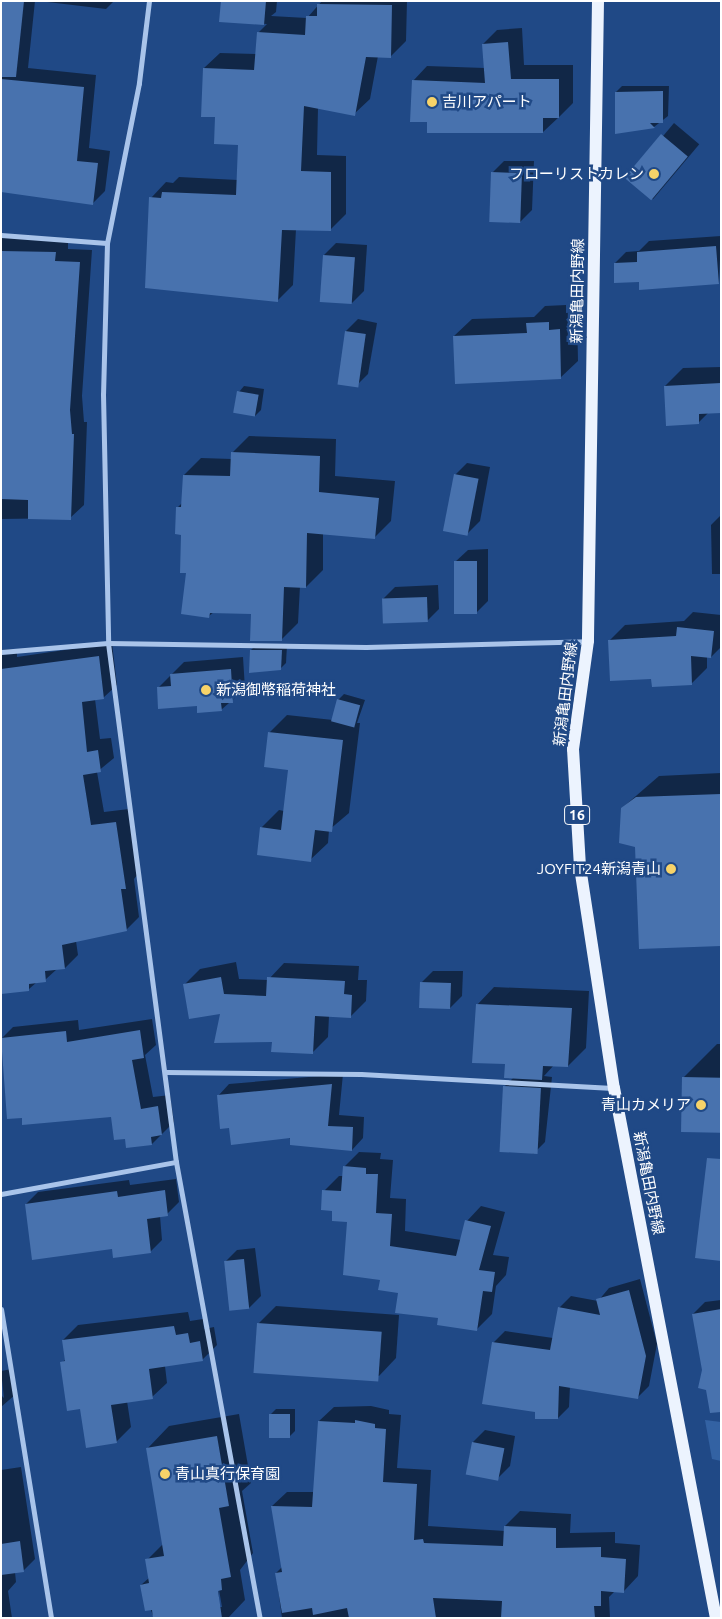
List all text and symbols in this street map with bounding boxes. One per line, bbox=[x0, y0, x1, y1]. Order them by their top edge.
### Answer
place label: 吉川アパート bbox=[442, 93, 532, 111]
marker: 吉川アパート bbox=[426, 96, 438, 108]
place label: フローリストカレン bbox=[509, 165, 644, 183]
marker: フローリストカレン bbox=[648, 168, 660, 180]
street label: 新潟亀田内野線 bbox=[567, 238, 587, 344]
street label: 新潟亀田内野線 bbox=[550, 641, 580, 747]
place label: 新潟御幣稲荷神社 bbox=[216, 681, 336, 699]
marker: 新潟御幣稲荷神社 bbox=[200, 684, 212, 696]
road number: 16 bbox=[563, 804, 591, 826]
place label: JOYFIT24新潟青山 bbox=[537, 860, 661, 878]
marker: JOYFIT24新潟青山 bbox=[665, 863, 677, 875]
place label: 青山カメリア bbox=[601, 1096, 691, 1114]
marker: 青山カメリア bbox=[695, 1099, 707, 1111]
street label: 新潟亀田内野線 bbox=[630, 1130, 668, 1236]
place label: 青山真行保育園 bbox=[175, 1465, 280, 1483]
marker: 青山真行保育園 bbox=[159, 1468, 171, 1480]

